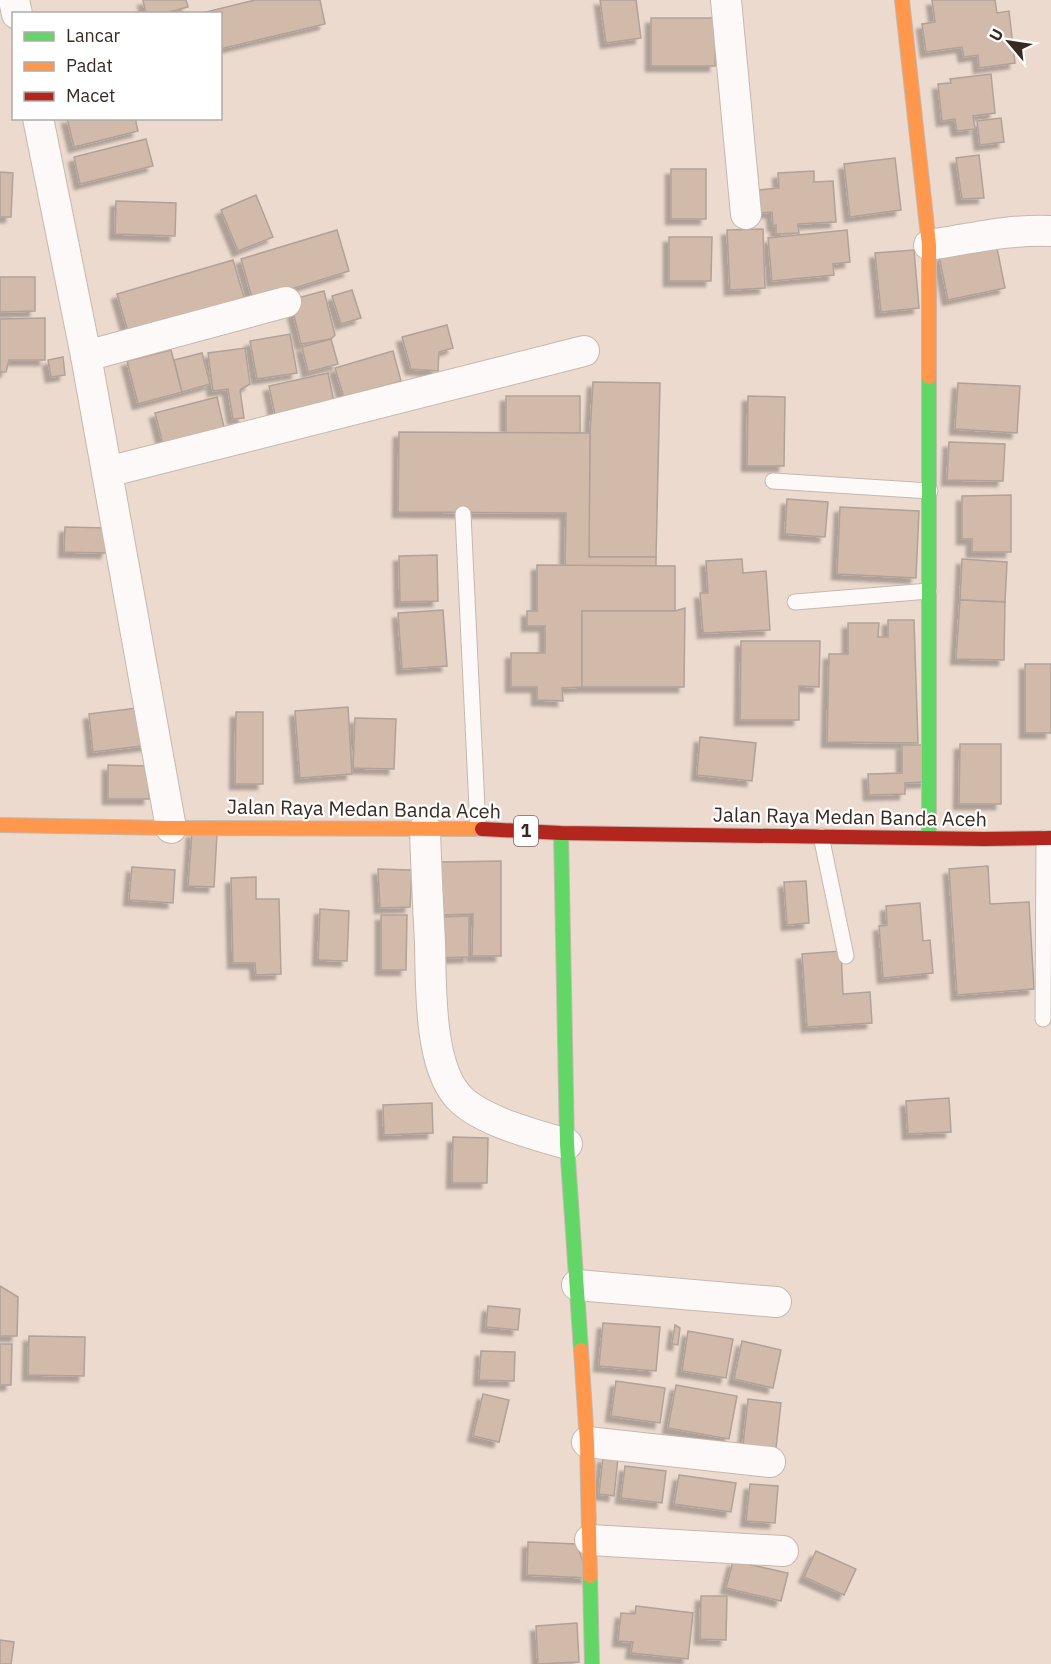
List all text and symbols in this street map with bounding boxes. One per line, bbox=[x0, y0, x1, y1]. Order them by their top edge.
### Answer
legend bbox=[12, 12, 222, 120]
north arrow bbox=[979, 12, 1039, 72]
text: Lancar bbox=[66, 24, 121, 47]
text: U bbox=[984, 25, 1007, 44]
text: Padat bbox=[66, 54, 113, 77]
text: Macet bbox=[66, 84, 115, 107]
street label: Jalan Raya Medan Banda Aceh bbox=[227, 793, 501, 824]
street label: Jalan Raya Medan Banda Aceh bbox=[713, 801, 987, 832]
road number: 1 bbox=[514, 816, 538, 846]

